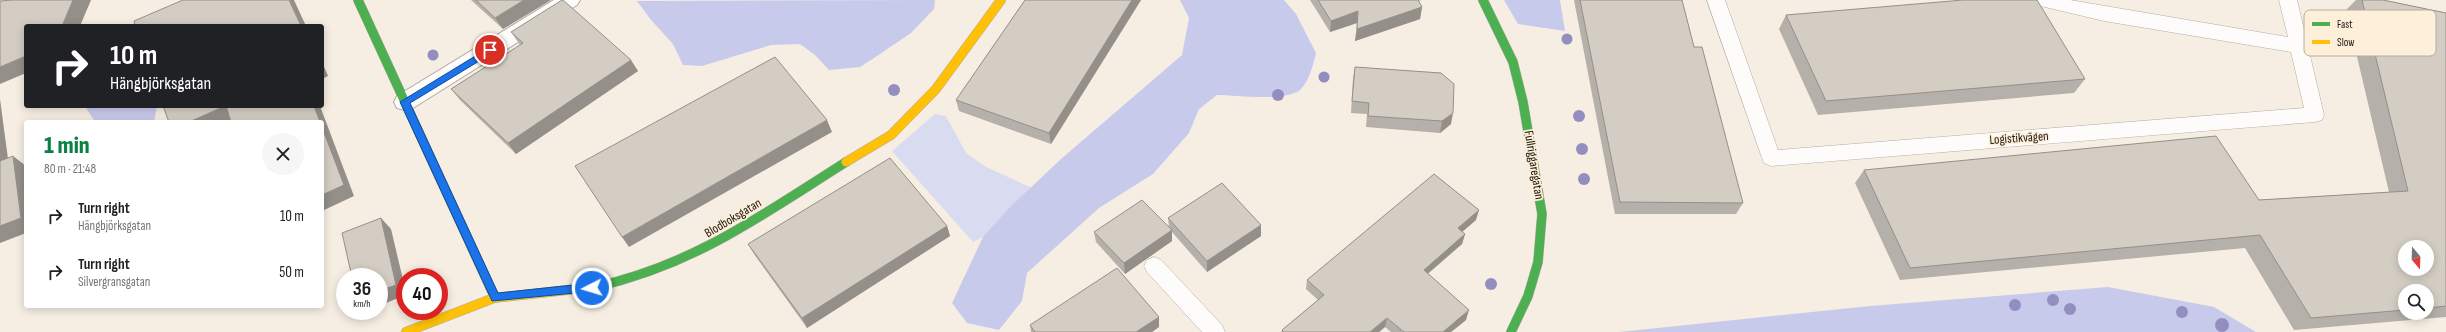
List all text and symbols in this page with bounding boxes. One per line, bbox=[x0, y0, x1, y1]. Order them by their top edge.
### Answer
legend bbox=[2304, 10, 2436, 56]
text: Fast bbox=[2337, 18, 2353, 31]
pin bbox=[473, 33, 507, 67]
text: Slow bbox=[2337, 36, 2354, 49]
text: 10 m bbox=[110, 39, 157, 72]
icon: arrive bbox=[479, 39, 501, 61]
icon: right bbox=[44, 40, 96, 92]
text: Hängbjörksgatan bbox=[110, 73, 211, 94]
street label: Logistikvägen bbox=[1989, 128, 2049, 148]
street label: Fullriggaregatan bbox=[1521, 129, 1547, 201]
text: 1 min bbox=[44, 131, 90, 160]
button: close bbox=[262, 133, 304, 175]
text: 80 m · 21:48 bbox=[44, 161, 96, 177]
street label: Blodboksgatan bbox=[702, 195, 764, 241]
text: Turn right bbox=[78, 199, 130, 218]
icon: right bbox=[44, 205, 66, 227]
text: 10 m bbox=[280, 207, 304, 226]
text: Hängbjörksgatan bbox=[78, 218, 151, 234]
north arrow bbox=[2398, 240, 2434, 276]
map controls bbox=[2398, 240, 2434, 320]
text: Turn right bbox=[78, 255, 130, 274]
icon: right bbox=[44, 261, 66, 283]
text: 50 m bbox=[279, 263, 304, 282]
position arrow bbox=[571, 267, 613, 309]
speed limit sign: 40 bbox=[396, 268, 448, 320]
text: Silvergransgatan bbox=[78, 274, 150, 290]
text: 36 bbox=[353, 277, 371, 301]
button: search bbox=[2398, 284, 2434, 320]
text: km/h bbox=[353, 298, 371, 310]

